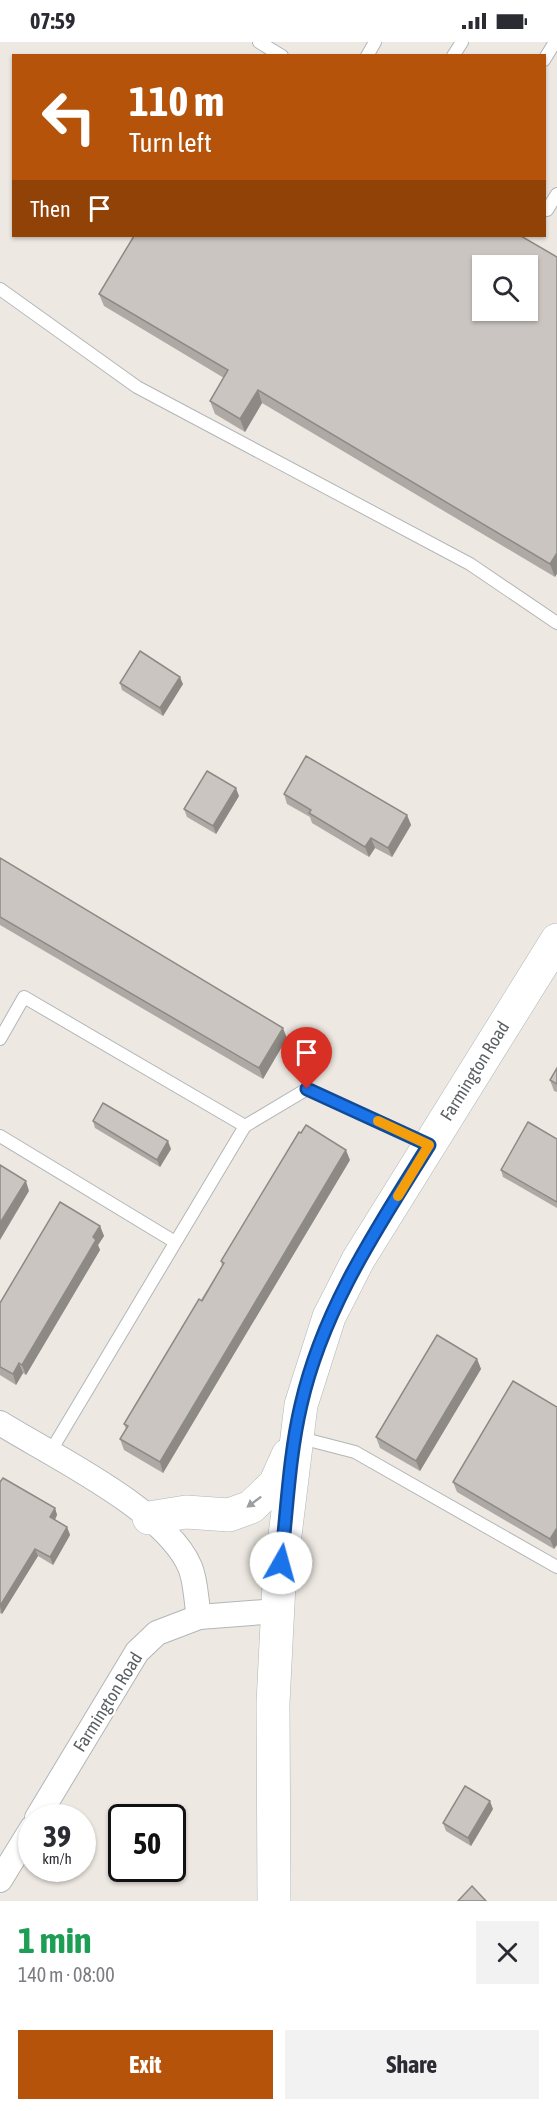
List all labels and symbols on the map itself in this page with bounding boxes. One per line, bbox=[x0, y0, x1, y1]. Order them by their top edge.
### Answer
street label: Farmington Road bbox=[436, 1017, 513, 1124]
pin bbox=[281, 1027, 332, 1089]
one-way arrow bbox=[246, 1496, 261, 1508]
position arrow bbox=[249, 1531, 313, 1595]
street label: Farmington Road bbox=[69, 1648, 146, 1755]
speed limit sign: 50 bbox=[108, 1804, 186, 1882]

